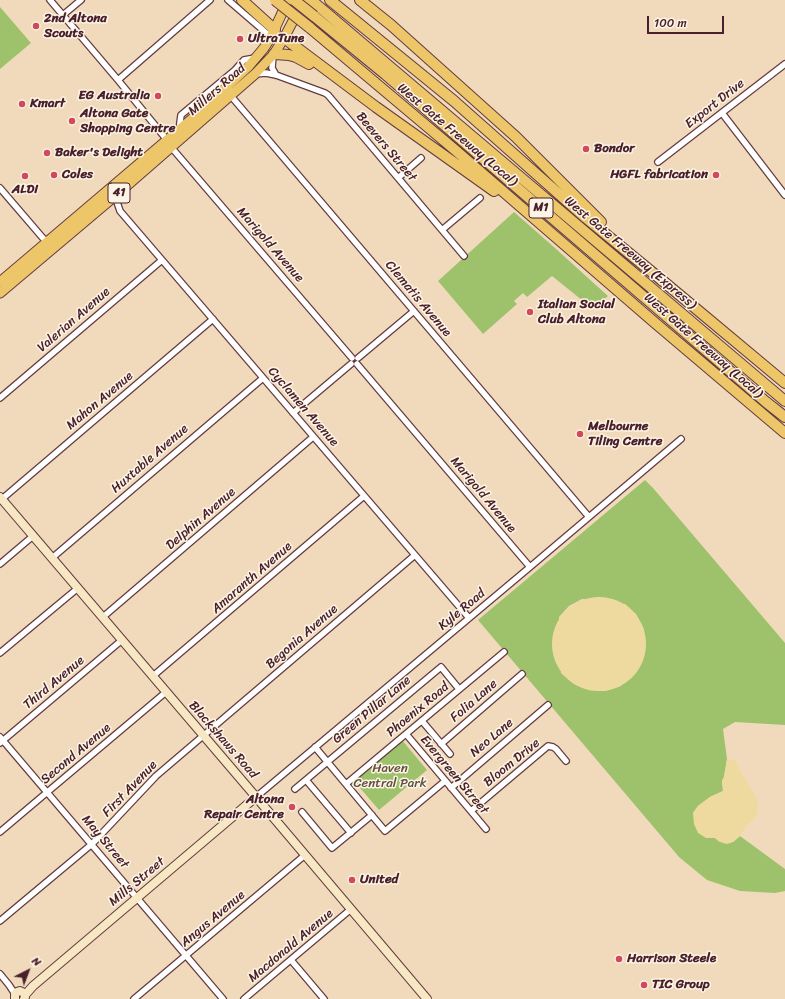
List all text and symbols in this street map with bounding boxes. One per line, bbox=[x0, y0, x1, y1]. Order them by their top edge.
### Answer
scale bar bbox=[649, 8, 726, 34]
place label: 2nd Altona Scouts bbox=[44, 11, 107, 42]
text: 100 m bbox=[654, 12, 687, 34]
marker: 2nd Altona Scouts bbox=[31, 21, 41, 31]
place label: UltraTune bbox=[248, 31, 304, 47]
marker: UltraTune bbox=[235, 34, 245, 44]
street label: Millers Road bbox=[185, 61, 249, 119]
street label: Export Drive bbox=[682, 76, 748, 132]
street label: West Gate Freeway (Local) bbox=[394, 80, 520, 190]
place label: EG Australia bbox=[78, 88, 150, 104]
marker: EG Australia bbox=[153, 91, 163, 101]
place label: Kmart bbox=[30, 96, 65, 112]
marker: Kmart bbox=[17, 99, 27, 109]
place label: Altona Gate Shopping Centre bbox=[80, 106, 175, 137]
street label: Beevers Street bbox=[352, 109, 420, 185]
marker: Altona Gate Shopping Centre bbox=[67, 116, 77, 126]
place label: Bondor bbox=[594, 141, 635, 157]
marker: Bondor bbox=[581, 144, 591, 154]
place label: Baker's Delight bbox=[55, 145, 143, 161]
marker: Baker's Delight bbox=[42, 148, 52, 158]
place label: Coles bbox=[62, 167, 93, 183]
place label: HGFL fabrication bbox=[610, 167, 708, 183]
marker: Coles bbox=[49, 170, 59, 180]
marker: HGFL fabrication bbox=[711, 170, 721, 180]
marker: ALDI bbox=[20, 171, 30, 181]
place label: ALDI bbox=[12, 182, 38, 198]
road number: 41 bbox=[108, 183, 130, 203]
street label: West Gate Freeway (Express) bbox=[561, 193, 699, 313]
road number: M1 bbox=[529, 198, 553, 218]
street label: Marigold Avenue bbox=[233, 204, 307, 286]
street label: Clematis Avenue bbox=[382, 258, 454, 340]
street label: Valerian Avenue bbox=[35, 284, 113, 356]
street label: West Gate Freeway (Local) bbox=[641, 290, 765, 402]
place label: Italian Social Club Altona bbox=[538, 297, 615, 328]
marker: Italian Social Club Altona bbox=[525, 307, 535, 317]
street label: Cyclamen Avenue bbox=[264, 364, 342, 450]
street label: Mahon Avenue bbox=[63, 369, 137, 433]
place label: Melbourne Tiling Centre bbox=[588, 419, 663, 450]
street label: Huxtable Avenue bbox=[108, 421, 192, 497]
marker: Melbourne Tiling Centre bbox=[575, 429, 585, 439]
street label: Marigold Avenue bbox=[447, 454, 519, 536]
street label: Delphin Avenue bbox=[163, 484, 239, 554]
street label: Amaranth Avenue bbox=[209, 539, 295, 617]
street label: Kyle Road bbox=[435, 586, 489, 634]
street label: Begonia Avenue bbox=[263, 602, 341, 672]
street label: Third Avenue bbox=[20, 653, 88, 713]
street label: Green Pillar Lane bbox=[330, 673, 414, 747]
street label: Folia Lane bbox=[447, 676, 501, 726]
street label: Phoenix Road bbox=[384, 679, 452, 741]
street label: Blackshaws Road bbox=[185, 698, 261, 782]
street label: Neo Lane bbox=[467, 715, 517, 761]
street label: Second Avenue bbox=[38, 720, 114, 788]
street label: Evergreen Street bbox=[416, 732, 492, 818]
street label: Bloom Drive bbox=[481, 736, 543, 790]
street label: First Avenue bbox=[99, 758, 161, 820]
park label: Haven Central Park bbox=[353, 761, 427, 792]
place label: Altona Repair Centre bbox=[204, 792, 284, 823]
marker: Altona Repair Centre bbox=[287, 802, 297, 812]
street label: May Street bbox=[78, 812, 132, 872]
street label: Mills Street bbox=[106, 854, 168, 910]
place label: United bbox=[360, 872, 398, 888]
marker: United bbox=[347, 875, 357, 885]
street label: Angus Avenue bbox=[178, 888, 248, 950]
street label: Macdonald Avenue bbox=[245, 906, 337, 986]
north arrow bbox=[8, 951, 48, 991]
place label: Harrison Steele bbox=[627, 951, 716, 967]
text: N bbox=[27, 952, 46, 971]
marker: Harrison Steele bbox=[614, 954, 624, 964]
place label: TIC Group bbox=[652, 977, 710, 993]
marker: TIC Group bbox=[639, 980, 649, 990]

